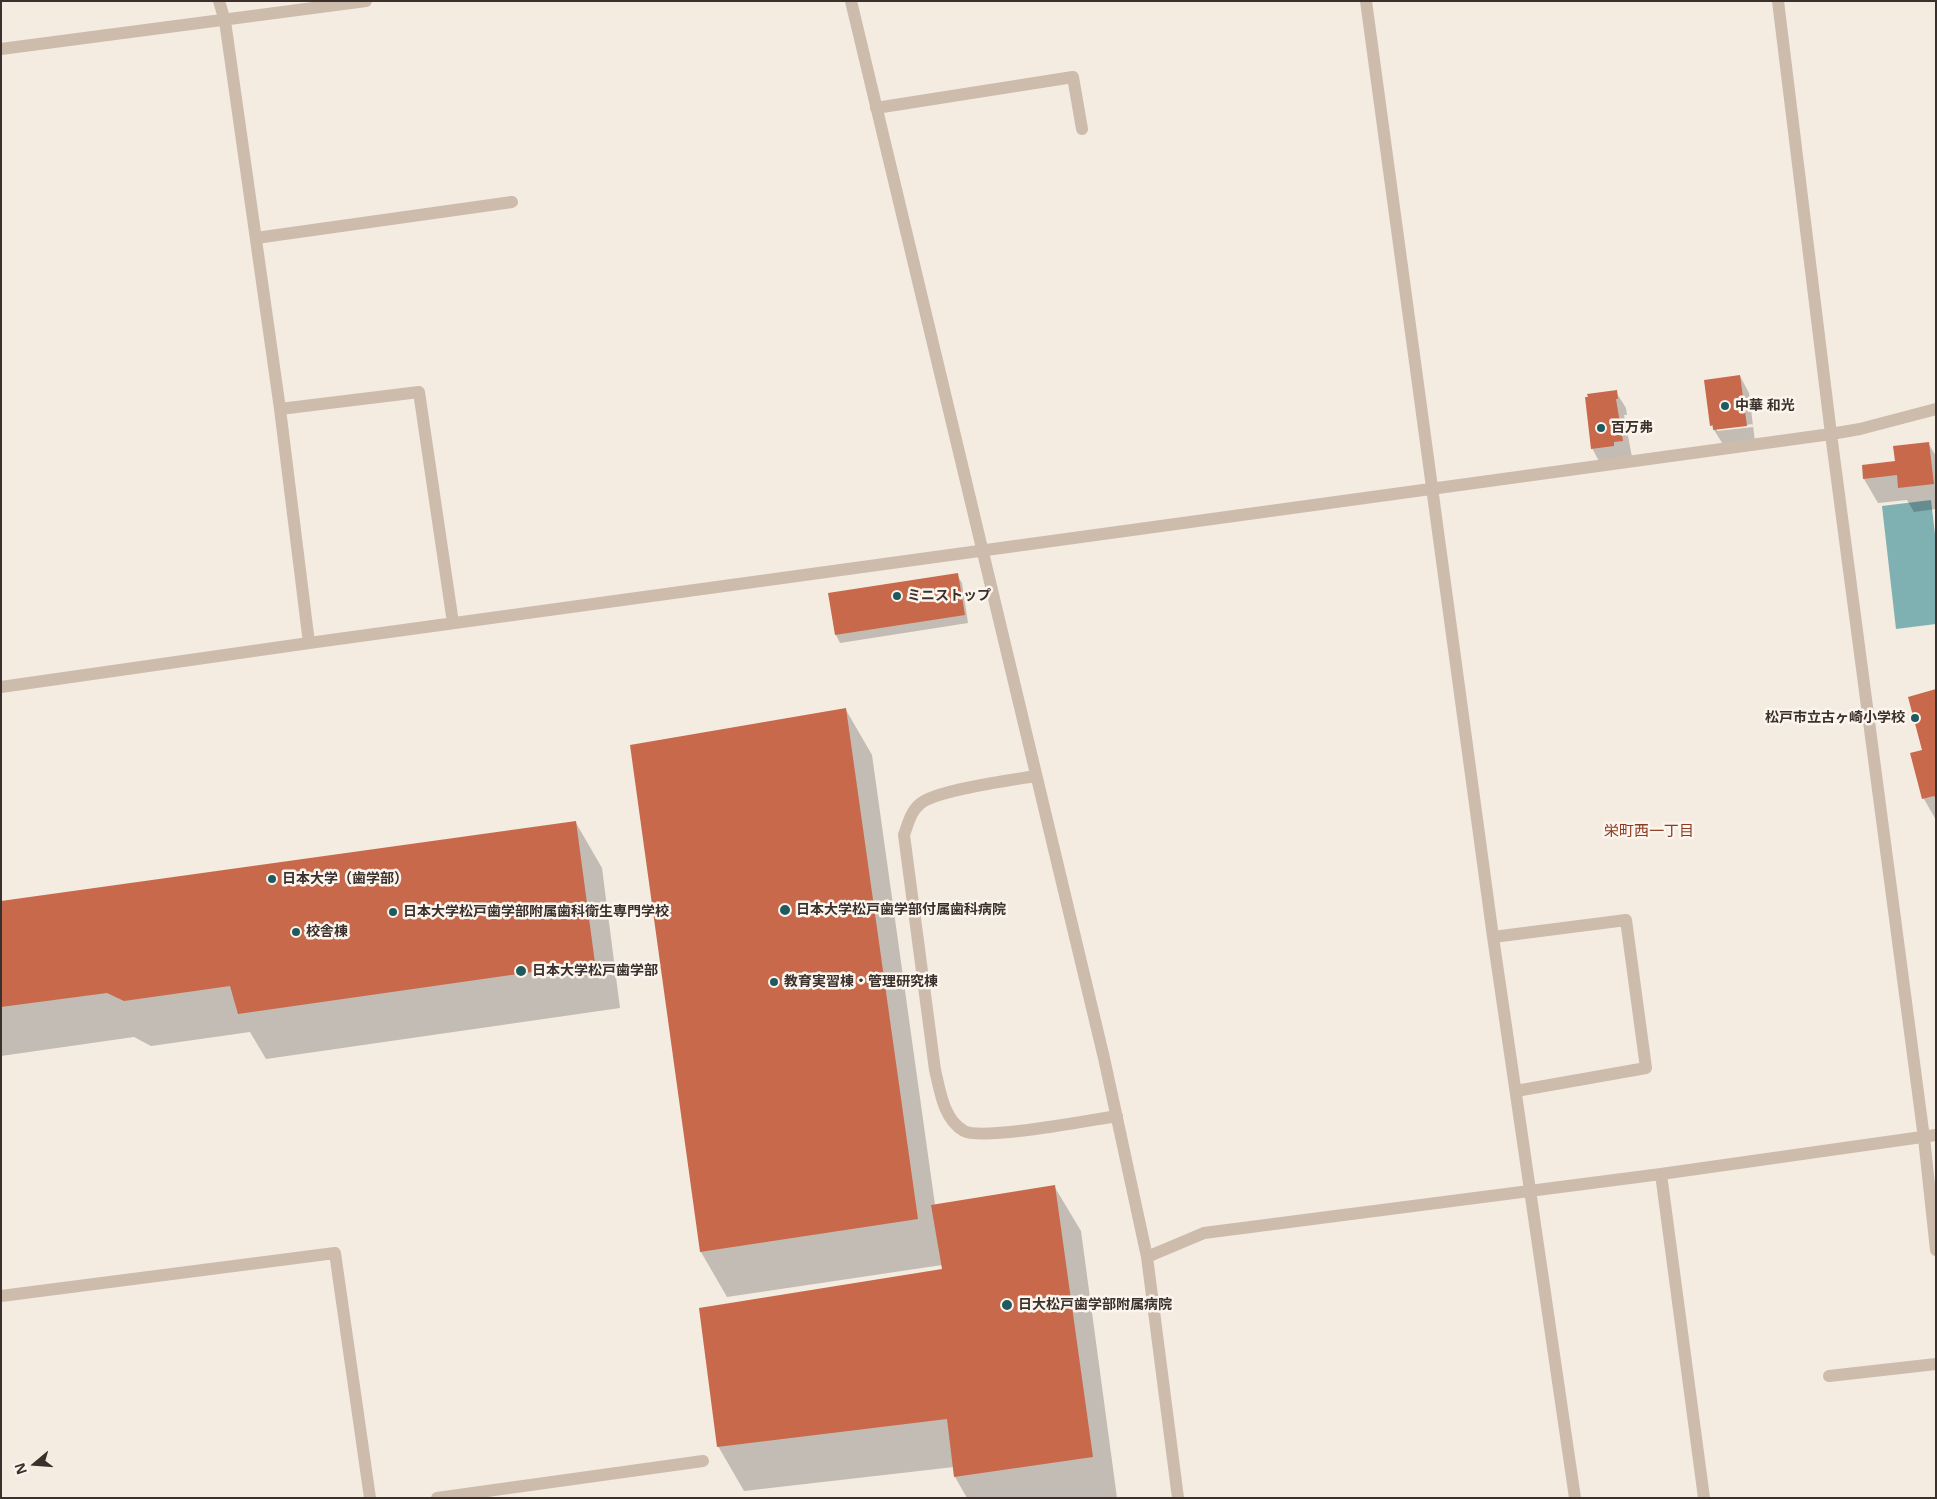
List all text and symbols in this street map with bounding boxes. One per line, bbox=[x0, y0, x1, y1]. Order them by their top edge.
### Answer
place label: 中華 和光 bbox=[1735, 398, 1795, 414]
marker: 中華 和光 bbox=[1719, 400, 1731, 412]
place label: 百万弗 bbox=[1611, 420, 1653, 436]
marker: 百万弗 bbox=[1595, 422, 1607, 434]
place label: ミニストップ bbox=[907, 588, 991, 604]
marker: ミニストップ bbox=[891, 590, 903, 602]
place label: 松戸市立古ヶ崎小学校 bbox=[1765, 710, 1905, 726]
marker: 松戸市立古ヶ崎小学校 bbox=[1909, 712, 1921, 724]
district label: 栄町西一丁目 bbox=[1604, 823, 1694, 841]
place label: 日本大学（歯学部） bbox=[282, 871, 408, 887]
marker: 日本大学（歯学部） bbox=[266, 873, 278, 885]
place label: 日本大学松戸歯学部付属歯科病院 bbox=[796, 902, 1006, 918]
marker: 日本大学松戸歯学部付属歯科病院 bbox=[778, 903, 792, 917]
place label: 日本大学松戸歯学部附属歯科衛生専門学校 bbox=[403, 904, 669, 920]
marker: 日本大学松戸歯学部附属歯科衛生専門学校 bbox=[387, 906, 399, 918]
place label: 校舎棟 bbox=[306, 924, 348, 940]
marker: 校舎棟 bbox=[290, 926, 302, 938]
place label: 日本大学松戸歯学部 bbox=[532, 963, 658, 979]
marker: 日本大学松戸歯学部 bbox=[514, 964, 528, 978]
place label: 教育実習棟・管理研究棟 bbox=[784, 974, 938, 990]
marker: 教育実習棟・管理研究棟 bbox=[768, 976, 780, 988]
place label: 日大松戸歯学部附属病院 bbox=[1018, 1297, 1172, 1313]
marker: 日大松戸歯学部附属病院 bbox=[1000, 1298, 1014, 1312]
north arrow bbox=[10, 1439, 60, 1489]
text: N bbox=[9, 1460, 31, 1477]

